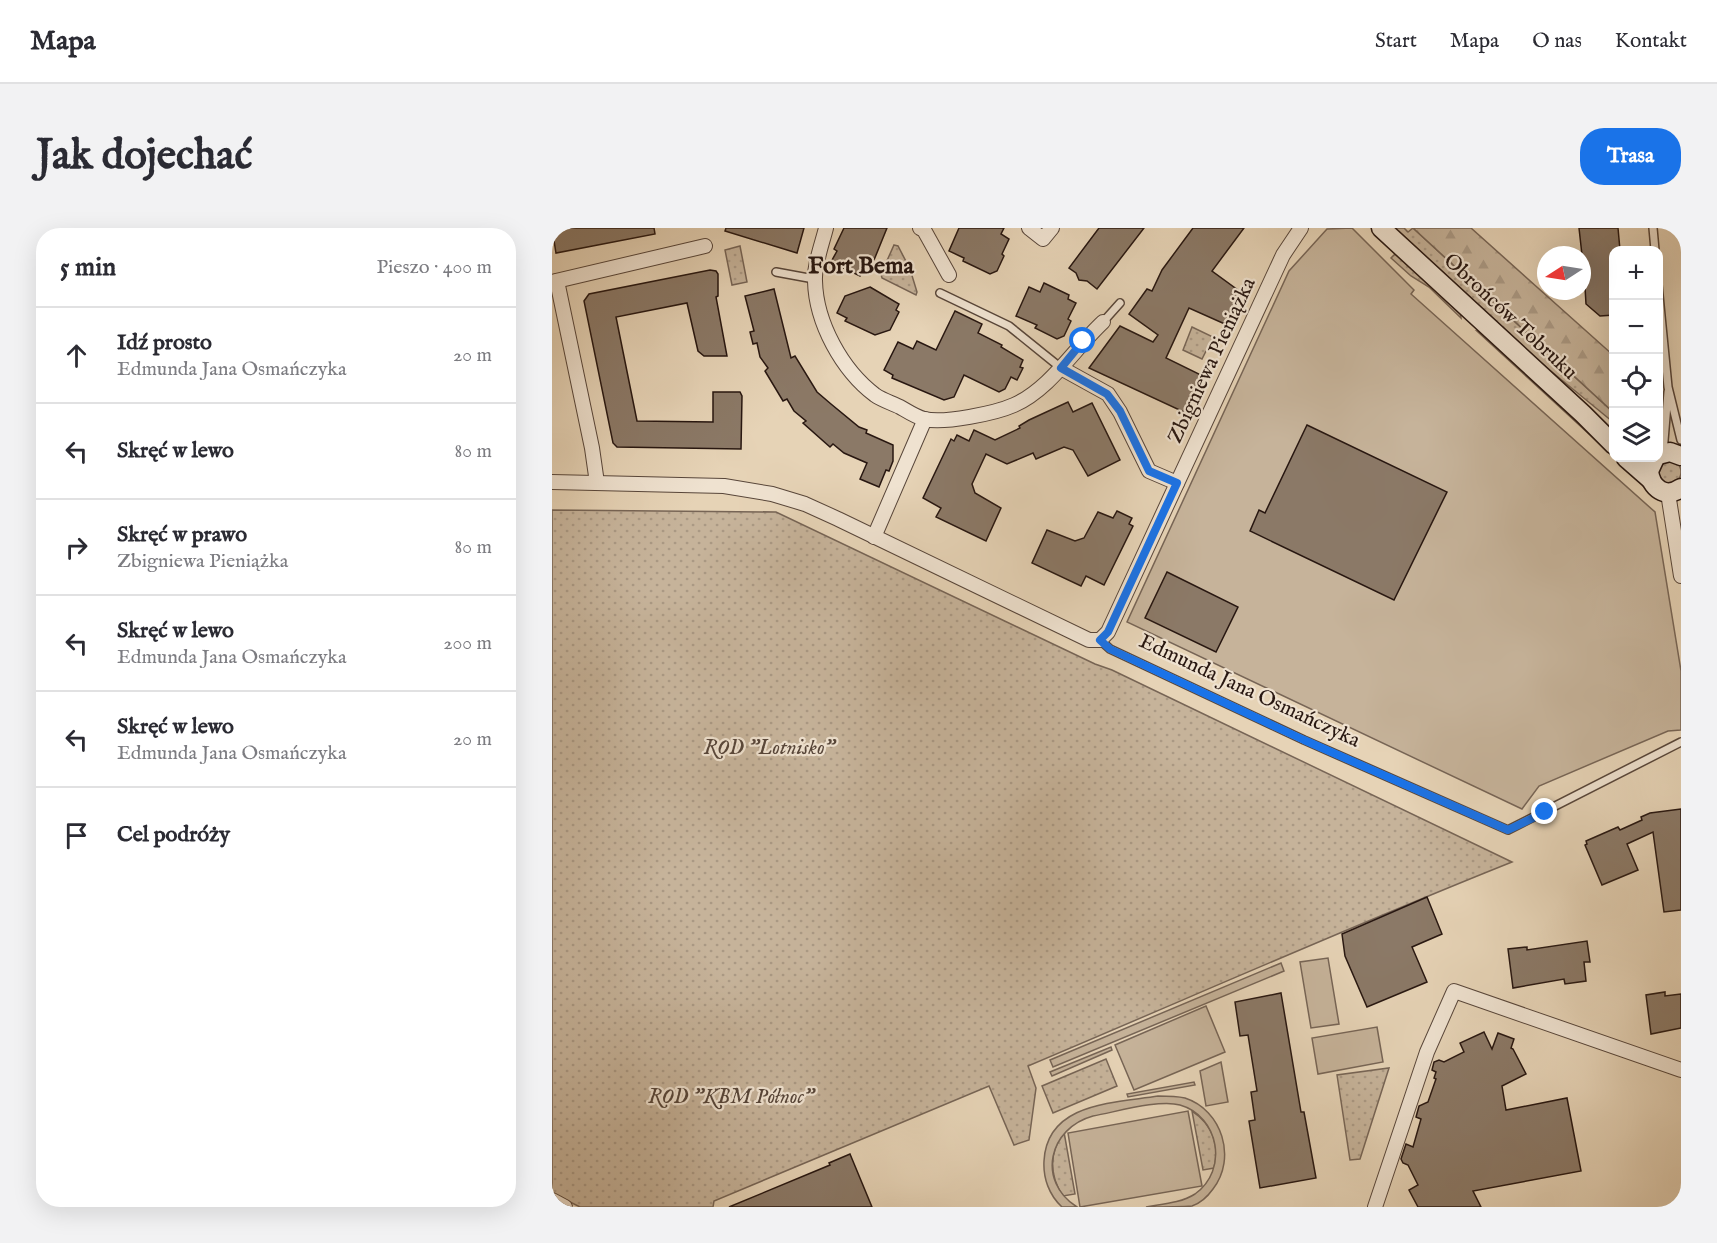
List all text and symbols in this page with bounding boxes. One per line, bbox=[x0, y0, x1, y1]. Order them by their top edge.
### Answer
text: Mapa bbox=[30, 24, 96, 59]
text: Start bbox=[1375, 28, 1417, 55]
text: Mapa bbox=[1450, 28, 1499, 55]
text: O nas bbox=[1532, 28, 1582, 55]
text: Kontakt bbox=[1615, 28, 1687, 55]
button: Trasa bbox=[1580, 128, 1681, 185]
text: Jak dojechać bbox=[36, 130, 253, 183]
north arrow bbox=[1537, 246, 1591, 300]
map controls bbox=[1609, 246, 1663, 462]
button: + bbox=[1609, 246, 1663, 300]
street label: Obrońców Tobruku bbox=[1437, 248, 1583, 386]
text: 5 min bbox=[60, 251, 116, 284]
district label: Fort Bema bbox=[808, 251, 915, 282]
text: Pieszo · 400 m bbox=[377, 255, 492, 280]
street label: Zbigniewa Pieniążka bbox=[1162, 273, 1263, 448]
button: − bbox=[1609, 300, 1663, 354]
route start bbox=[1069, 327, 1095, 353]
text: Idź prosto bbox=[117, 329, 212, 357]
icon: ahead bbox=[60, 339, 93, 372]
text: 20 m bbox=[453, 343, 492, 368]
button: locate bbox=[1609, 354, 1663, 408]
text: Edmunda Jana Osmańczyka bbox=[117, 357, 347, 382]
button: layers bbox=[1609, 408, 1663, 462]
icon: left bbox=[60, 435, 93, 468]
text: Skręć w lewo bbox=[117, 437, 234, 465]
text: 80 m bbox=[455, 439, 492, 464]
text: Skręć w prawo bbox=[117, 521, 247, 549]
icon: right bbox=[60, 531, 93, 564]
text: 80 m bbox=[455, 535, 492, 560]
text: Zbigniewa Pieniążka bbox=[117, 549, 288, 574]
text: Skręć w lewo bbox=[117, 617, 234, 645]
icon: left bbox=[60, 627, 93, 660]
street label: Edmunda Jana Osmańczyka bbox=[1134, 628, 1365, 755]
text: 200 m bbox=[443, 631, 492, 656]
text: Edmunda Jana Osmańczyka bbox=[117, 645, 347, 670]
text: Skręć w lewo bbox=[117, 713, 234, 741]
icon: left bbox=[60, 723, 93, 756]
text: 20 m bbox=[453, 727, 492, 752]
park label: ROD "Lotnisko" bbox=[703, 735, 837, 762]
text: Edmunda Jana Osmańczyka bbox=[117, 741, 347, 766]
route end bbox=[1531, 798, 1557, 824]
icon: arrive bbox=[60, 819, 93, 852]
text: Cel podróży bbox=[117, 821, 230, 849]
park label: ROD "KBM Północ" bbox=[648, 1084, 817, 1111]

